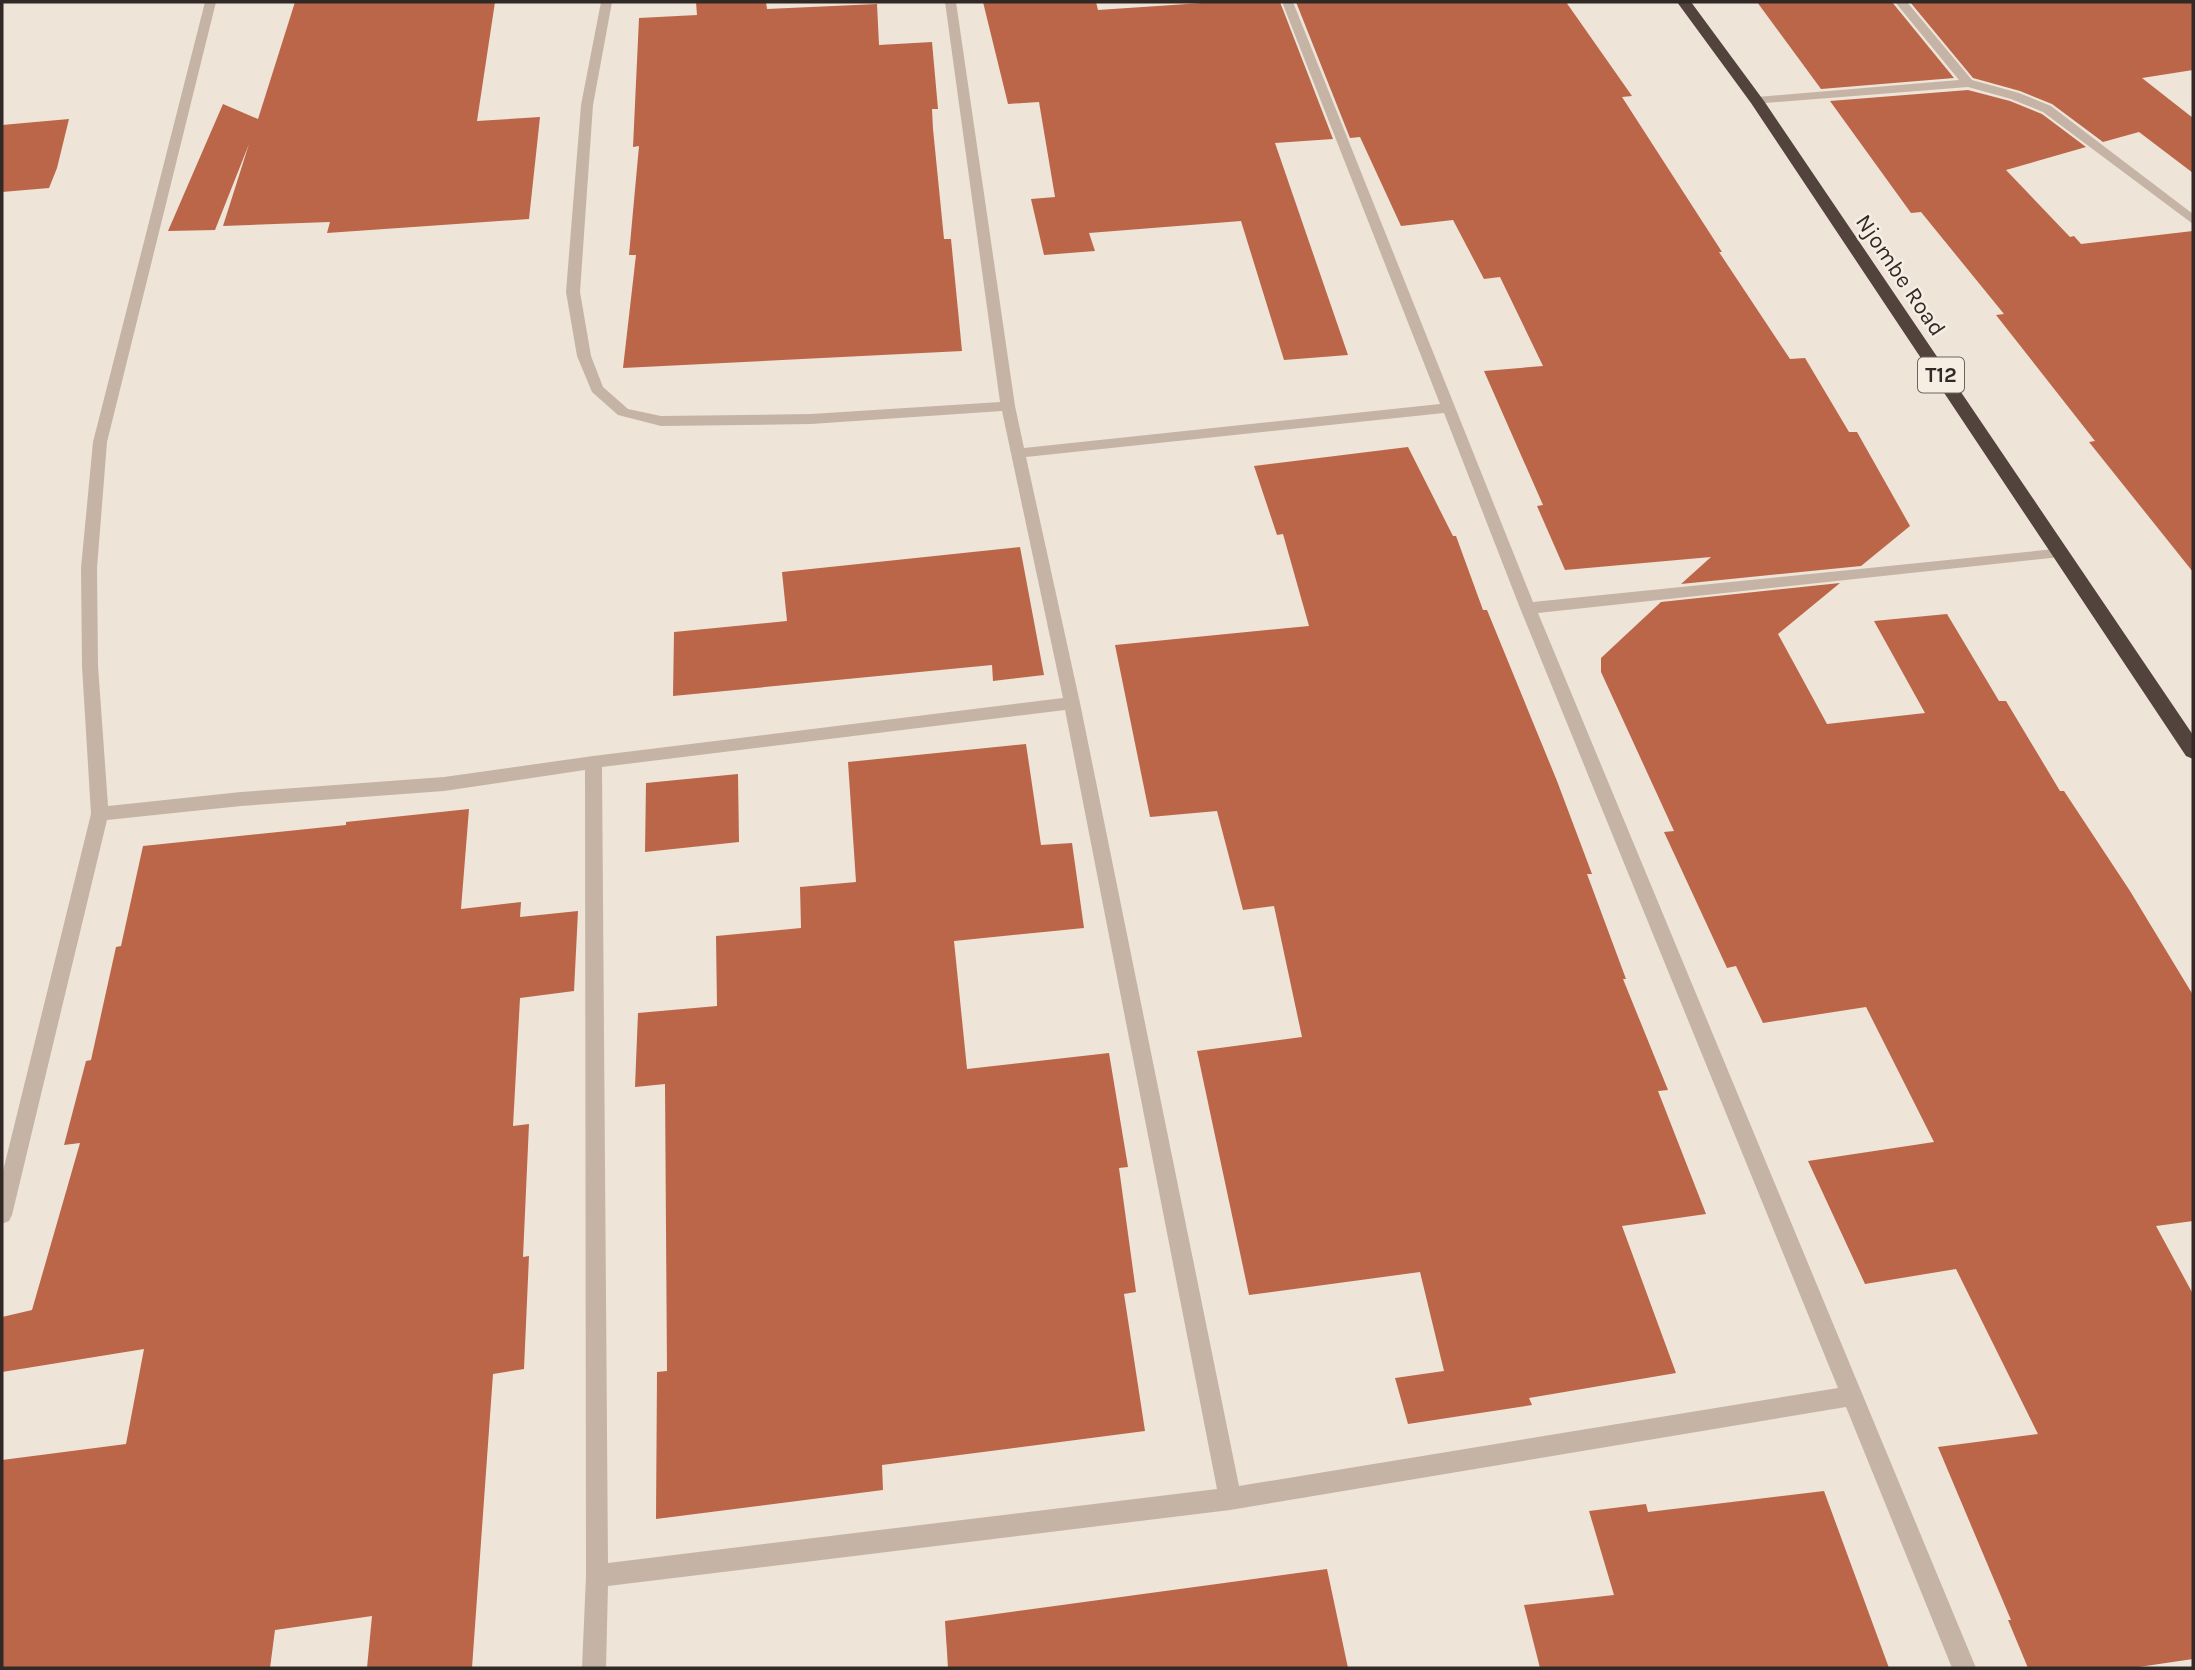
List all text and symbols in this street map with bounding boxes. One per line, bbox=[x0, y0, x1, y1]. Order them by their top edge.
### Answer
street label: Njombe Road bbox=[1850, 209, 1951, 341]
road number: T12 bbox=[1918, 358, 1964, 392]

